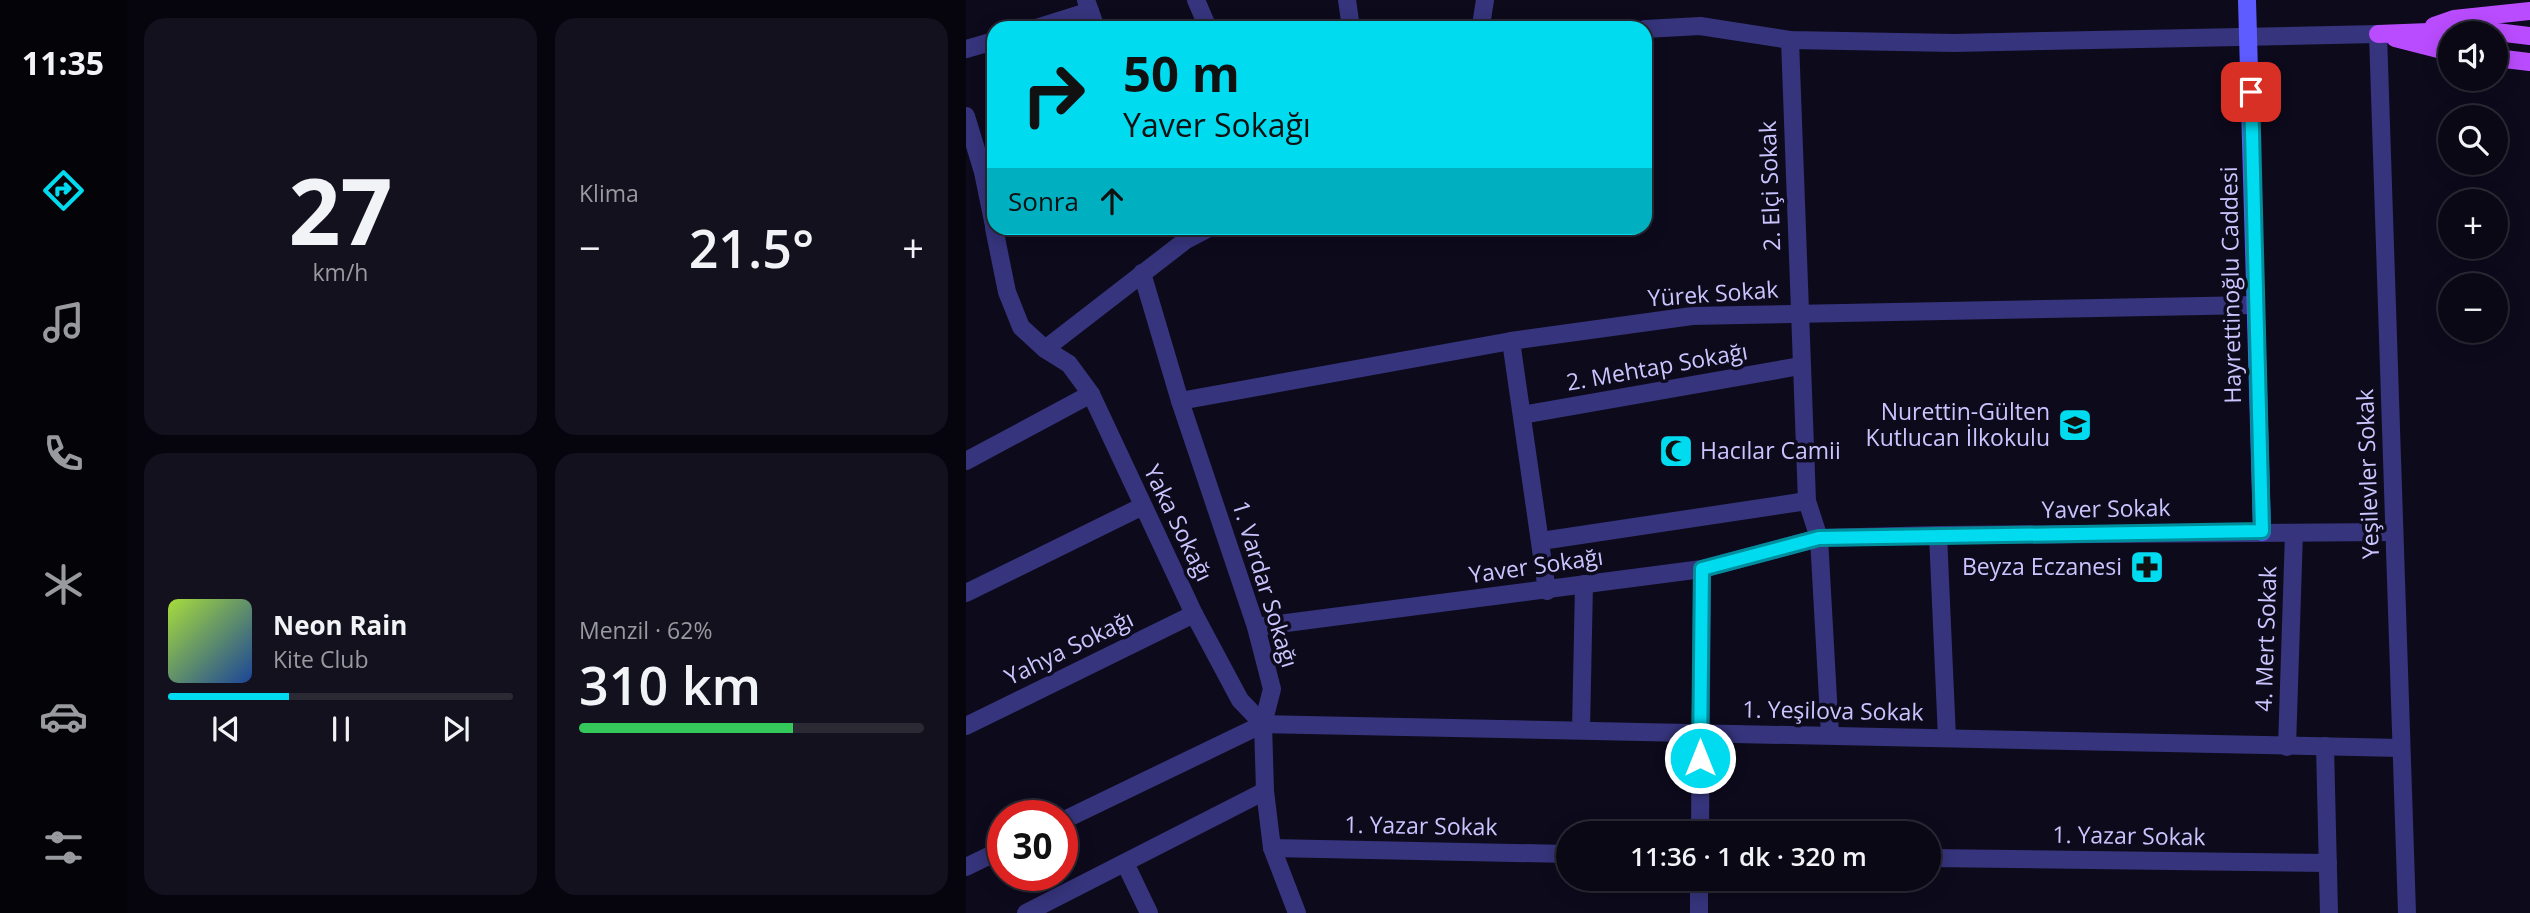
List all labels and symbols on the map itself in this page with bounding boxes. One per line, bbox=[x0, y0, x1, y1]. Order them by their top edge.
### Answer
pin bbox=[2221, 62, 2281, 122]
street label: 2. Elçi Sokak bbox=[1751, 121, 1787, 252]
street label: Hayrettinoğlu Caddesi bbox=[2212, 166, 2248, 404]
street label: Yürek Sokak bbox=[1647, 272, 1779, 314]
street label: 2. Mehtap Sokağı bbox=[1564, 334, 1750, 398]
street label: Yeşilevler Sokak bbox=[2348, 388, 2386, 560]
place label: Nurettin-Gülten Kutlucan İlkokulu bbox=[1866, 395, 2050, 453]
school or university icon: Nurettin-Gülten Kutlucan İlkokulu bbox=[2056, 406, 2094, 444]
mosque icon: Hacılar Camii bbox=[1657, 432, 1695, 470]
place label: Hacılar Camii bbox=[1700, 434, 1841, 466]
street label: Yaka Sokağı bbox=[1137, 459, 1221, 586]
street label: Yaver Sokak bbox=[2041, 491, 2171, 525]
street label: 1. Vardar Sokağı bbox=[1225, 496, 1307, 671]
street label: Yaver Sokağı bbox=[1467, 540, 1605, 590]
pharmacy icon: Beyza Eczanesi bbox=[2128, 548, 2166, 586]
place label: Beyza Eczanesi bbox=[1962, 550, 2122, 582]
street label: 4. Mert Sokak bbox=[2246, 566, 2284, 712]
street label: Yahya Sokağı bbox=[999, 602, 1138, 692]
street label: 1. Yeşilova Sokak bbox=[1742, 692, 1924, 728]
position arrow bbox=[1663, 721, 1737, 795]
speed limit sign: 30 bbox=[987, 800, 1078, 891]
street label: 1. Yazar Sokak bbox=[1344, 808, 1498, 842]
street label: 1. Yazar Sokak bbox=[2052, 818, 2206, 852]

